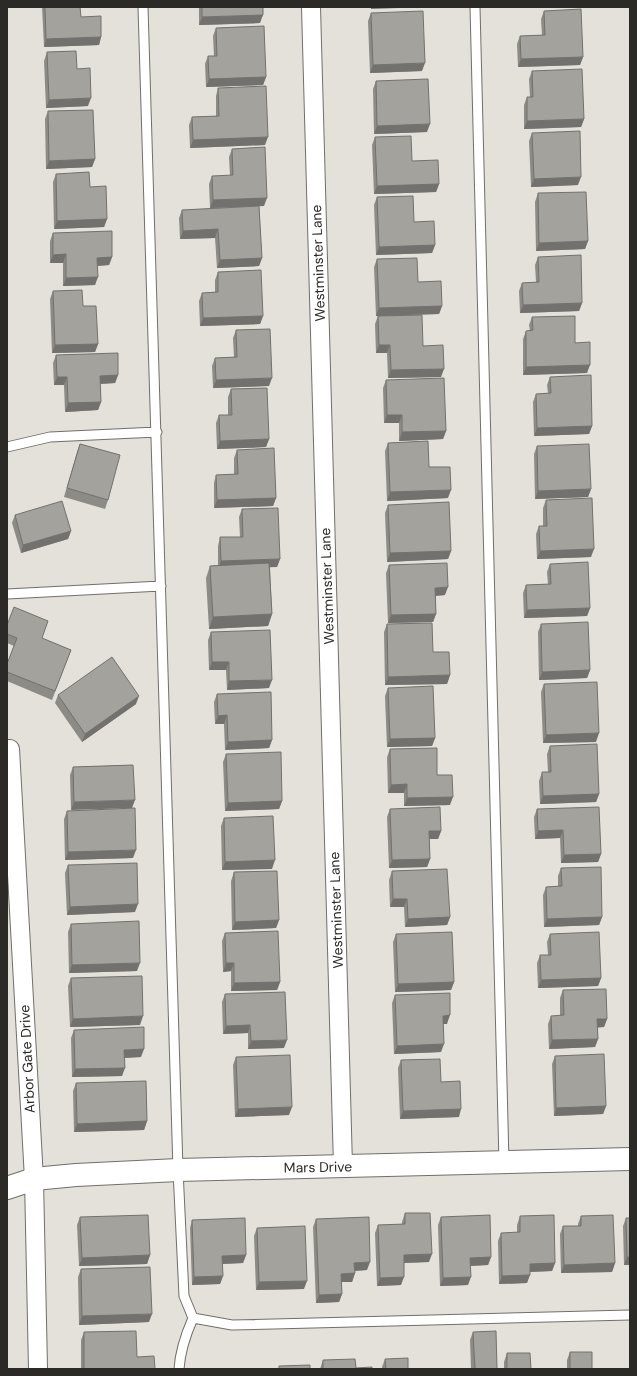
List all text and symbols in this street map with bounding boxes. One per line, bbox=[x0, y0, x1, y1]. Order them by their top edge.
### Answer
street label: Westminster Lane bbox=[307, 204, 329, 322]
street label: Westminster Lane bbox=[316, 527, 338, 645]
street label: Westminster Lane bbox=[325, 851, 347, 969]
street label: Arbor Gate Drive bbox=[15, 1004, 39, 1114]
street label: Mars Drive bbox=[284, 1157, 352, 1177]

